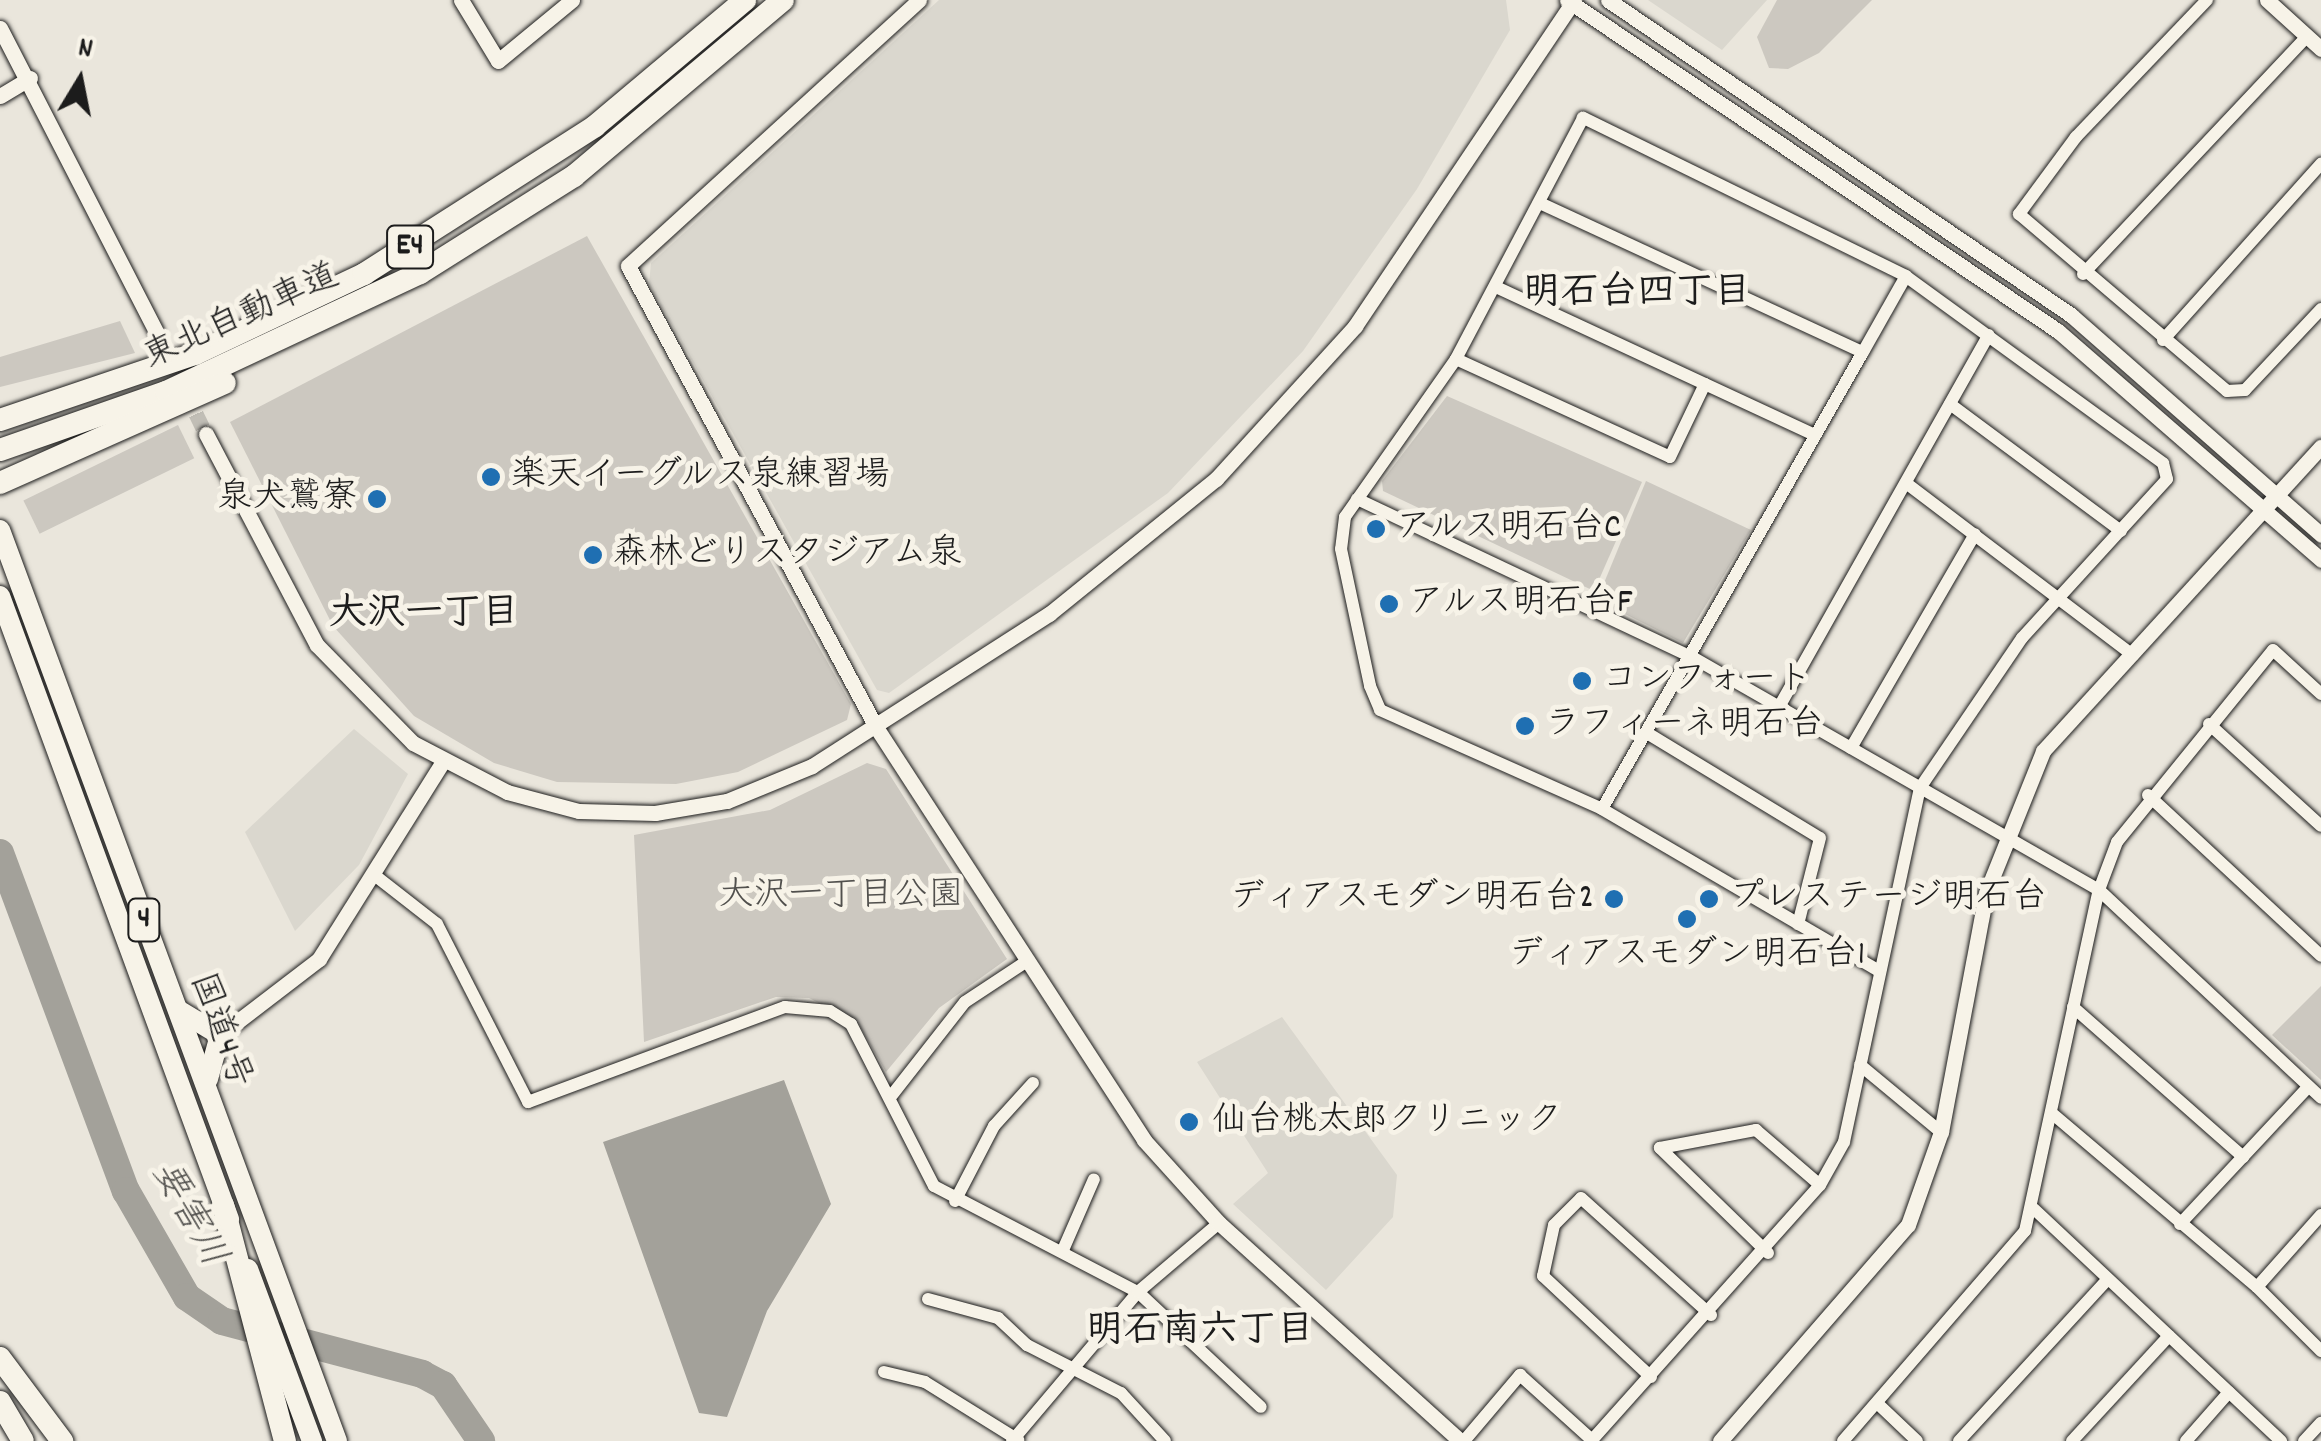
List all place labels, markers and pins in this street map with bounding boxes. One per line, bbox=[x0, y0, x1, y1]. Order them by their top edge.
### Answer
place label: 楽天イーグルス泉練習場 bbox=[511, 456, 893, 498]
marker: 楽天イーグルス泉練習場 bbox=[480, 466, 502, 488]
place label: 泉犬鷲寮 bbox=[217, 478, 357, 520]
marker: 泉犬鷲寮 bbox=[366, 488, 388, 510]
place label: アルス明石台C bbox=[1396, 508, 1623, 550]
marker: アルス明石台C bbox=[1365, 518, 1387, 540]
place label: 森林どりスタジアム泉 bbox=[613, 534, 963, 576]
marker: 森林どりスタジアム泉 bbox=[582, 544, 604, 566]
place label: アルス明石台F bbox=[1409, 583, 1635, 625]
marker: アルス明石台F bbox=[1378, 593, 1400, 615]
place label: コンフォート bbox=[1602, 660, 1812, 702]
marker: コンフォート bbox=[1571, 670, 1593, 692]
place label: ラフィーネ明石台 bbox=[1545, 705, 1825, 747]
marker: ラフィーネ明石台 bbox=[1514, 715, 1536, 737]
place label: ディアスモダン明石台2 bbox=[1229, 878, 1594, 920]
place label: プレステージ明石台 bbox=[1729, 878, 2044, 920]
marker: ディアスモダン明石台2 bbox=[1603, 888, 1625, 910]
marker: プレステージ明石台 bbox=[1698, 888, 1720, 910]
marker: ディアスモダン明石台1 bbox=[1676, 908, 1698, 930]
place label: ディアスモダン明石台1 bbox=[1508, 935, 1866, 977]
place label: 仙台桃太郎クリニック bbox=[1212, 1101, 1562, 1143]
marker: 仙台桃太郎クリニック bbox=[1176, 1109, 1202, 1135]

